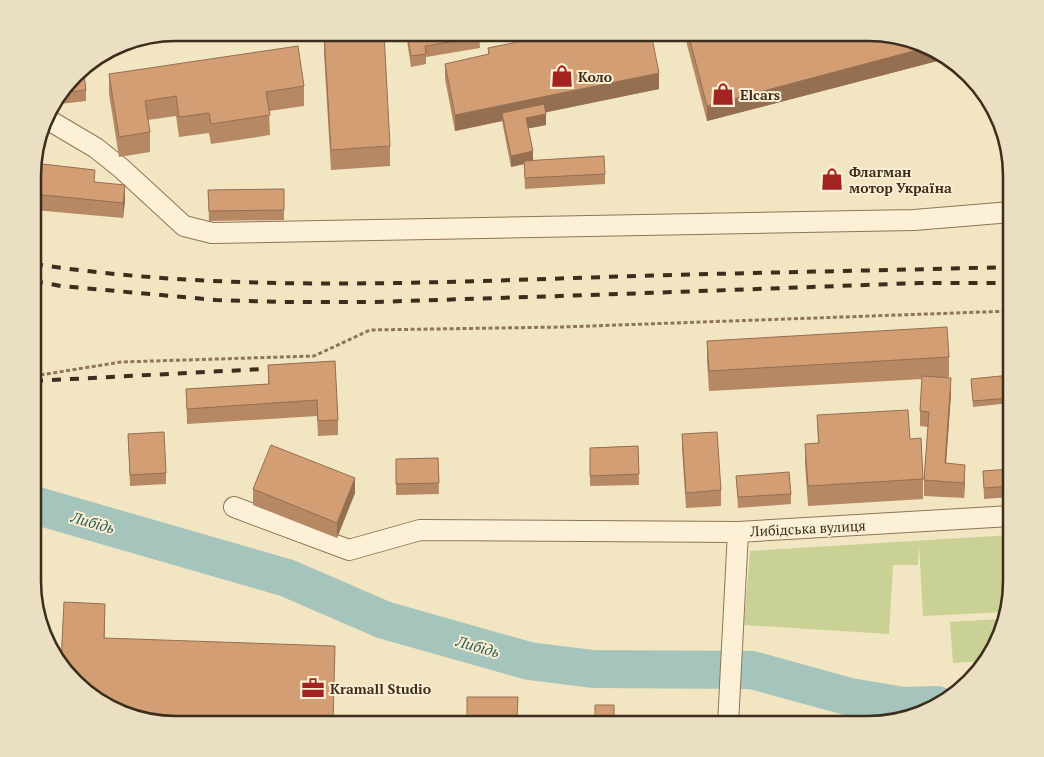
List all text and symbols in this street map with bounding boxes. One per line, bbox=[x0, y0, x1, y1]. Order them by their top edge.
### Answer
shop icon: Коло bbox=[549, 63, 575, 89]
place label: Коло bbox=[578, 67, 612, 86]
shop icon: Elcars bbox=[710, 81, 736, 107]
place label: Elcars bbox=[740, 85, 780, 104]
place label: Флагман мотор Україна bbox=[849, 162, 952, 197]
shop icon: Флагман мотор Україна bbox=[819, 166, 845, 192]
water label: Либідь bbox=[68, 506, 117, 538]
street label: Либідська вулиця bbox=[749, 515, 866, 541]
water label: Либідь bbox=[453, 630, 502, 662]
office icon: Kramall Studio bbox=[300, 675, 326, 701]
place label: Kramall Studio bbox=[330, 679, 431, 698]

